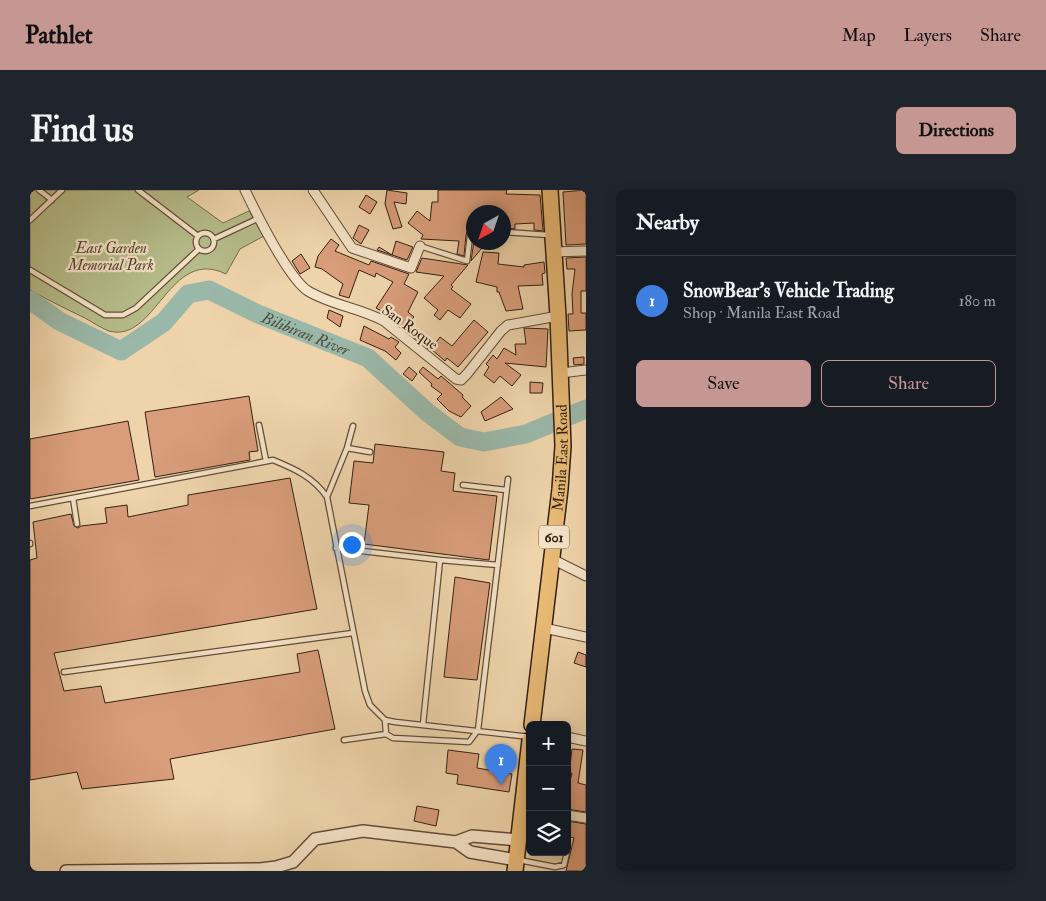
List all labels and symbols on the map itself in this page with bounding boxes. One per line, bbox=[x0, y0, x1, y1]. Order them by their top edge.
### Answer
north arrow bbox=[466, 205, 511, 250]
park label: East Garden Memorial Park bbox=[67, 239, 154, 275]
street label: San Roque bbox=[378, 301, 442, 354]
water label: Bilibiran River bbox=[258, 307, 353, 361]
street label: Manila East Road bbox=[548, 403, 573, 512]
road number: 601 bbox=[539, 526, 569, 548]
your location bbox=[339, 532, 365, 558]
pin: 1 bbox=[485, 744, 517, 785]

